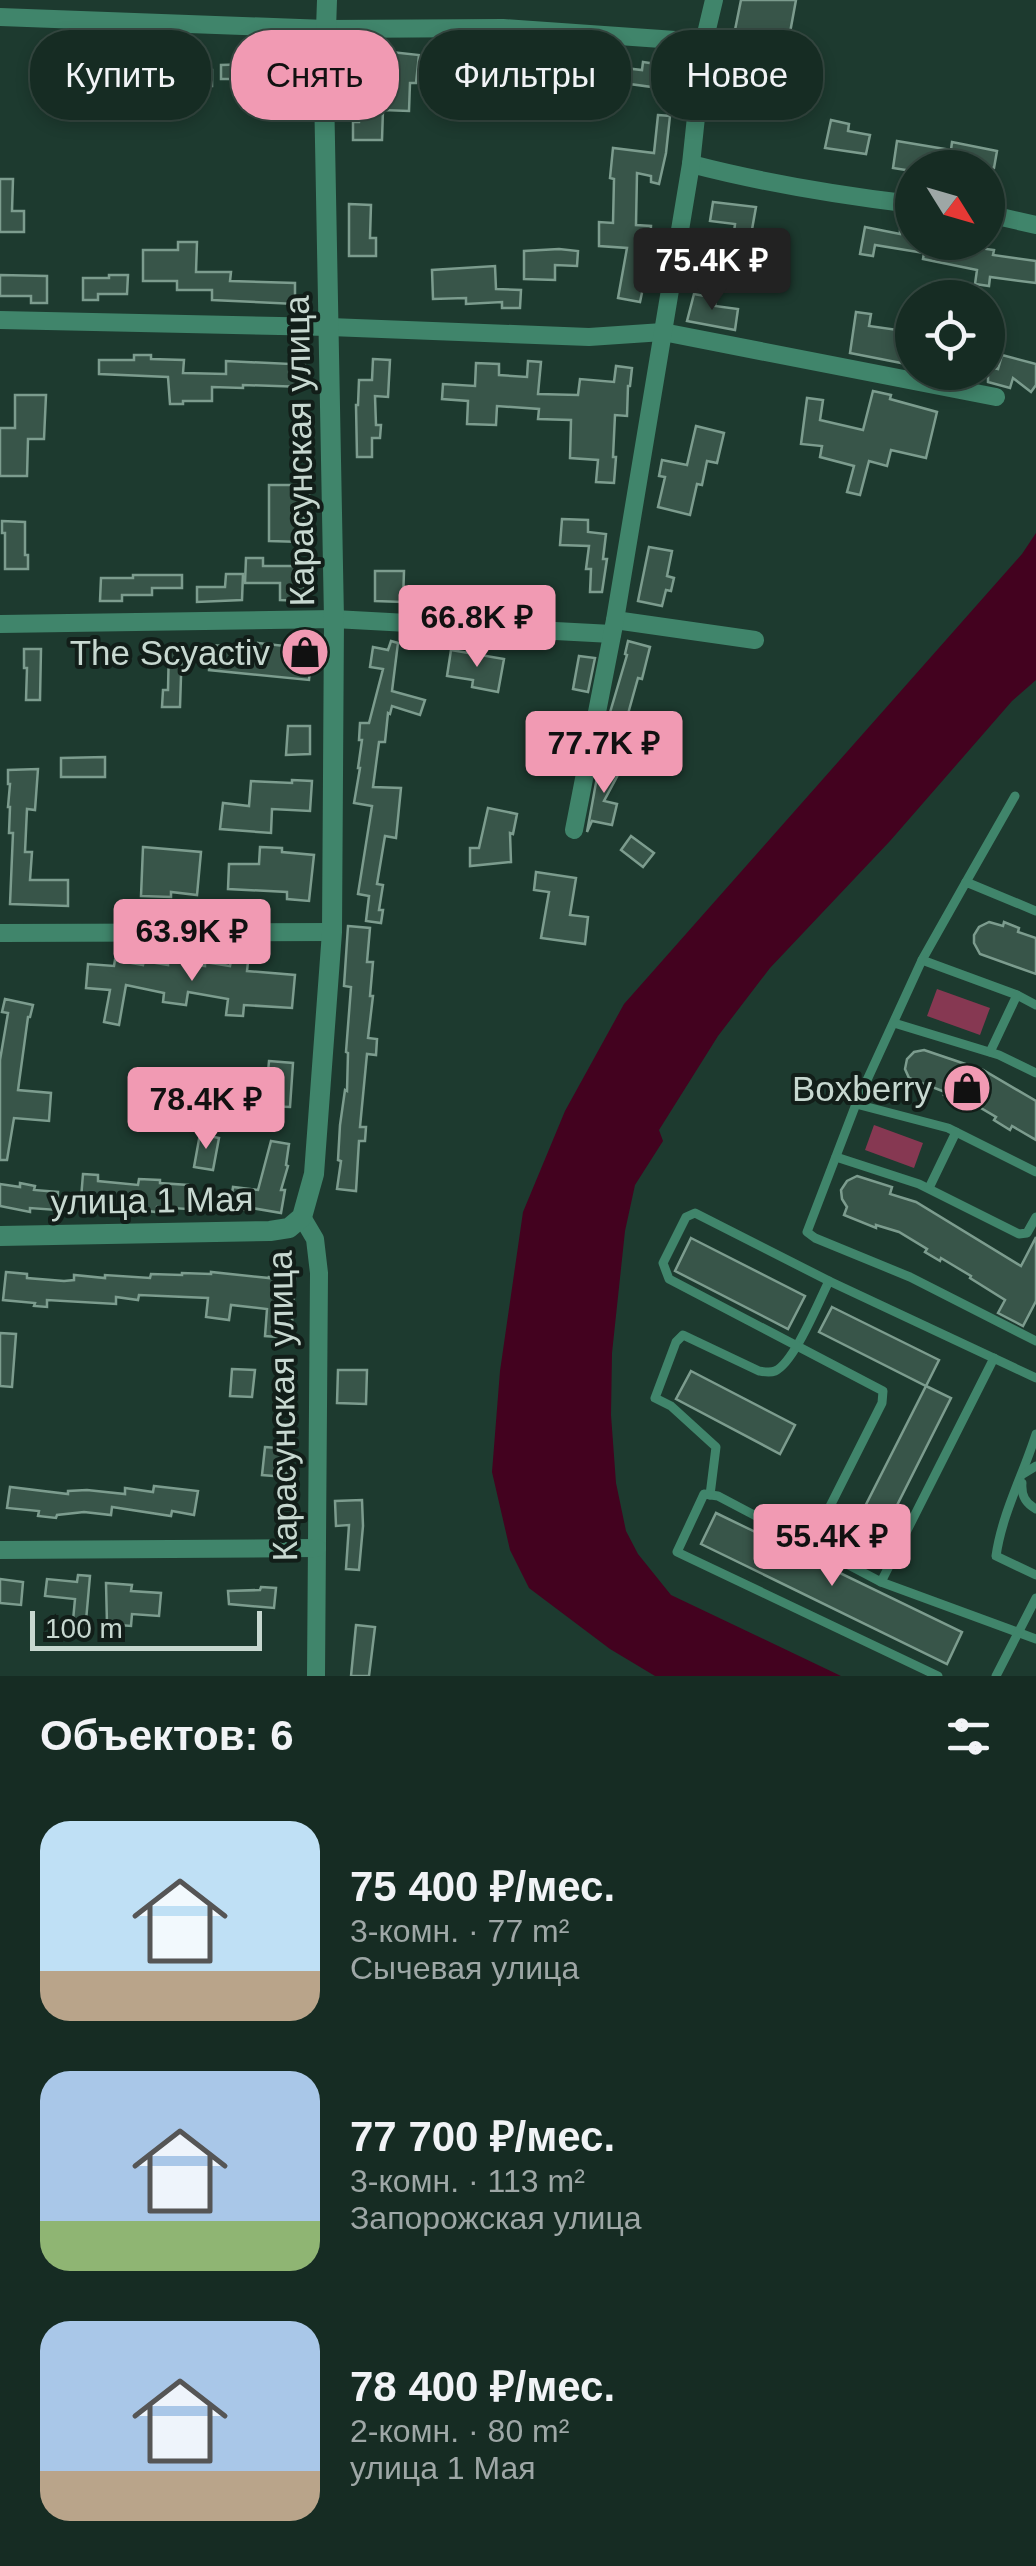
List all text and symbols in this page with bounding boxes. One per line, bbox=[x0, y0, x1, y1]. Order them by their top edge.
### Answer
chip: Купить bbox=[30, 30, 211, 120]
chip: Снять bbox=[231, 30, 399, 120]
chip: Фильтры bbox=[419, 30, 631, 120]
chip: Новое bbox=[651, 30, 823, 120]
north arrow bbox=[895, 150, 1005, 260]
map controls bbox=[895, 150, 1005, 390]
pin: 75.4K ₽ bbox=[620, 228, 804, 313]
text: 75.4K ₽ bbox=[656, 242, 768, 278]
button: locate bbox=[895, 280, 1005, 390]
street label: Карасунская улица bbox=[277, 295, 321, 607]
pin: 66.8K ₽ bbox=[385, 585, 569, 670]
text: 66.8K ₽ bbox=[421, 599, 533, 635]
shop icon: The Scyactiv bbox=[279, 626, 331, 678]
place label: The Scyactiv bbox=[70, 633, 270, 672]
pin: 77.7K ₽ bbox=[512, 711, 696, 796]
text: 77.7K ₽ bbox=[548, 725, 660, 761]
pin: 63.9K ₽ bbox=[100, 899, 284, 984]
text: 63.9K ₽ bbox=[136, 913, 248, 949]
shop icon: Boxberry bbox=[941, 1062, 993, 1114]
pin: 78.4K ₽ bbox=[114, 1067, 298, 1152]
place label: Boxberry bbox=[792, 1069, 932, 1108]
text: 78.4K ₽ bbox=[150, 1081, 262, 1117]
street label: улица 1 Мая bbox=[50, 1179, 254, 1221]
street label: Карасунская улица bbox=[260, 1250, 304, 1562]
pin: 55.4K ₽ bbox=[740, 1504, 924, 1589]
text: 55.4K ₽ bbox=[776, 1518, 888, 1554]
scale bar bbox=[30, 1606, 262, 1651]
text: 100 m bbox=[45, 1613, 123, 1644]
icon: filters bbox=[941, 1709, 996, 1764]
text: Объектов: 6 bbox=[40, 1712, 294, 1759]
icon: home bbox=[120, 1861, 240, 1981]
text: 75 400 ₽/мес. bbox=[350, 1863, 615, 1910]
text: 3-комн. · 77 m² bbox=[350, 1913, 569, 1949]
text: Сычевая улица bbox=[350, 1950, 579, 1986]
icon: home bbox=[120, 2111, 240, 2231]
text: 77 700 ₽/мес. bbox=[350, 2113, 615, 2160]
text: 3-комн. · 113 m² bbox=[350, 2163, 585, 2199]
text: Запорожская улица bbox=[350, 2200, 642, 2236]
icon: home bbox=[120, 2361, 240, 2481]
text: 78 400 ₽/мес. bbox=[350, 2363, 615, 2410]
text: 2-комн. · 80 m² bbox=[350, 2413, 569, 2449]
text: улица 1 Мая bbox=[350, 2450, 536, 2486]

